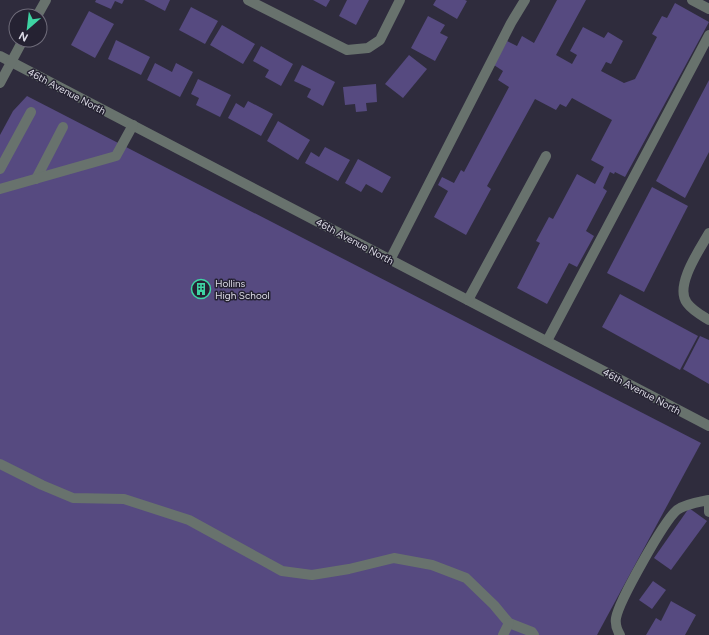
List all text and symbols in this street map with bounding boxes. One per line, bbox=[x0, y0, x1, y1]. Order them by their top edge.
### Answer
north arrow bbox=[8, 8, 48, 48]
text: N bbox=[17, 29, 30, 44]
street label: 46th Avenue North bbox=[26, 65, 108, 118]
street label: 46th Avenue North bbox=[314, 215, 396, 268]
place label: Hollins High School bbox=[215, 277, 270, 302]
building icon: Hollins High School bbox=[190, 278, 212, 300]
street label: 46th Avenue North bbox=[601, 365, 683, 418]

